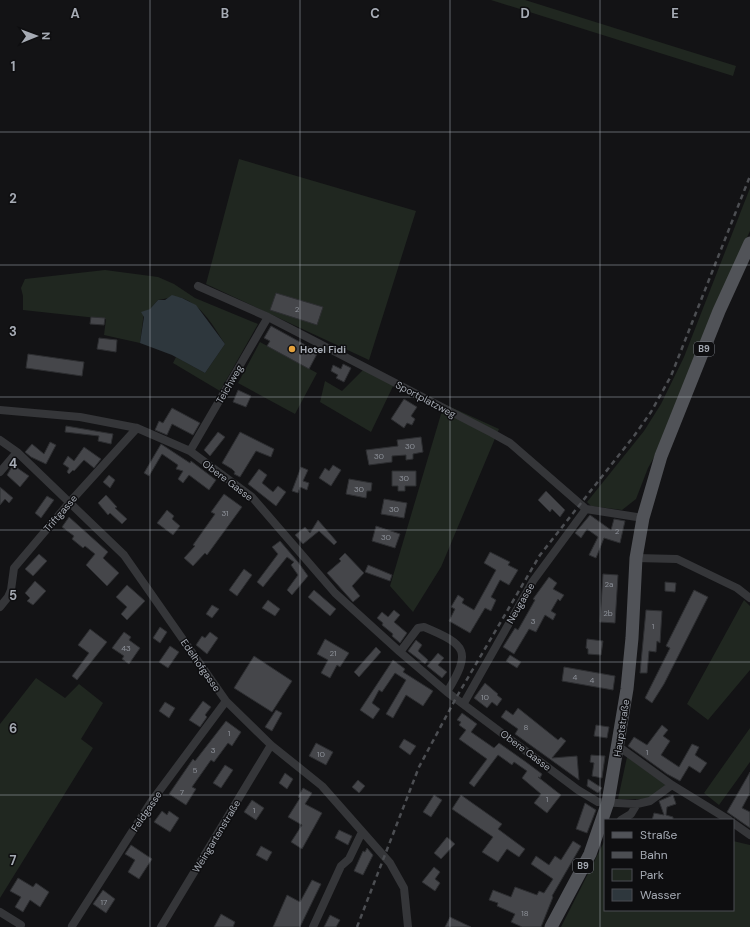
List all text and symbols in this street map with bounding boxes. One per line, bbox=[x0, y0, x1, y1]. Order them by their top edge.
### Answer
text: A bbox=[70, 5, 80, 22]
text: B bbox=[221, 5, 229, 22]
text: C bbox=[370, 5, 380, 22]
text: D bbox=[520, 5, 530, 22]
text: E bbox=[671, 5, 679, 22]
north arrow bbox=[16, 16, 56, 56]
text: N bbox=[39, 32, 53, 40]
text: 1 bbox=[11, 58, 15, 75]
text: 2 bbox=[9, 190, 17, 207]
house number: 2 bbox=[295, 304, 300, 314]
text: 3 bbox=[9, 323, 17, 340]
road number: B9 bbox=[694, 342, 714, 356]
place label: Hotel Fidi bbox=[300, 343, 346, 356]
marker: Hotel Fidi bbox=[287, 344, 297, 354]
street label: Teichweg bbox=[213, 362, 246, 406]
street label: Sportplatzweg bbox=[393, 378, 459, 421]
house number: 30 bbox=[405, 441, 416, 451]
house number: 30 bbox=[374, 451, 385, 461]
text: 4 bbox=[9, 455, 17, 472]
street label: Obere Gasse bbox=[200, 457, 256, 504]
house number: 30 bbox=[399, 473, 410, 483]
house number: 30 bbox=[354, 484, 365, 494]
street label: Triftgasse bbox=[41, 492, 80, 535]
house number: 30 bbox=[389, 504, 400, 514]
house number: 31 bbox=[221, 508, 229, 518]
house number: 2 bbox=[615, 526, 620, 536]
house number: 30 bbox=[381, 532, 392, 542]
house number: 2a bbox=[605, 579, 613, 589]
street label: Neugasse bbox=[504, 580, 537, 626]
text: 5 bbox=[9, 587, 17, 604]
house number: 2b bbox=[603, 608, 613, 618]
house number: 3 bbox=[531, 616, 536, 626]
house number: 1 bbox=[652, 621, 654, 631]
street label: Edelhofgasse bbox=[178, 636, 224, 694]
house number: 43 bbox=[121, 643, 131, 653]
house number: 21 bbox=[329, 648, 337, 658]
house number: 4 bbox=[573, 672, 578, 682]
house number: 4 bbox=[590, 675, 595, 685]
house number: 10 bbox=[481, 692, 490, 702]
street label: Hauptstraße bbox=[611, 698, 632, 758]
text: 6 bbox=[9, 720, 17, 737]
house number: 8 bbox=[524, 722, 529, 732]
street label: Obere Gasse bbox=[498, 727, 554, 774]
house number: 1 bbox=[228, 728, 230, 738]
house number: 3 bbox=[211, 745, 216, 755]
house number: 1 bbox=[646, 747, 648, 757]
house number: 10 bbox=[317, 749, 326, 759]
house number: 5 bbox=[193, 765, 198, 775]
house number: 7 bbox=[180, 787, 184, 797]
street label: Feldgasse bbox=[128, 788, 165, 834]
house number: 1 bbox=[546, 794, 548, 804]
street label: Weingartenstraße bbox=[190, 797, 244, 875]
house number: 1 bbox=[253, 805, 255, 815]
legend bbox=[604, 819, 734, 911]
text: Straße bbox=[640, 827, 677, 843]
text: Bahn bbox=[640, 847, 668, 863]
text: 7 bbox=[10, 852, 17, 869]
road number: B9 bbox=[573, 859, 593, 873]
text: Park bbox=[640, 867, 664, 883]
text: Wasser bbox=[640, 887, 681, 903]
house number: 17 bbox=[101, 897, 107, 907]
house number: 18 bbox=[521, 908, 529, 918]

